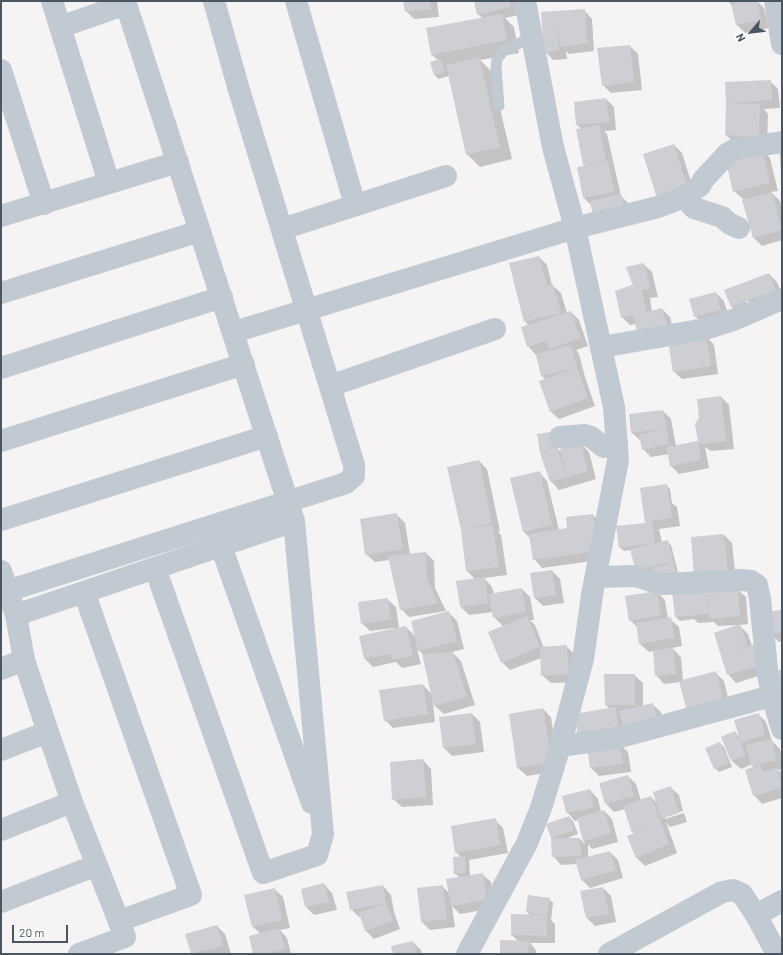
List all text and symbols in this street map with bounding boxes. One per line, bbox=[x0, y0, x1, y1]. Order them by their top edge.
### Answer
north arrow bbox=[731, 12, 771, 52]
text: N bbox=[733, 32, 747, 44]
scale bar bbox=[14, 917, 70, 943]
text: 20 m bbox=[19, 925, 45, 939]

